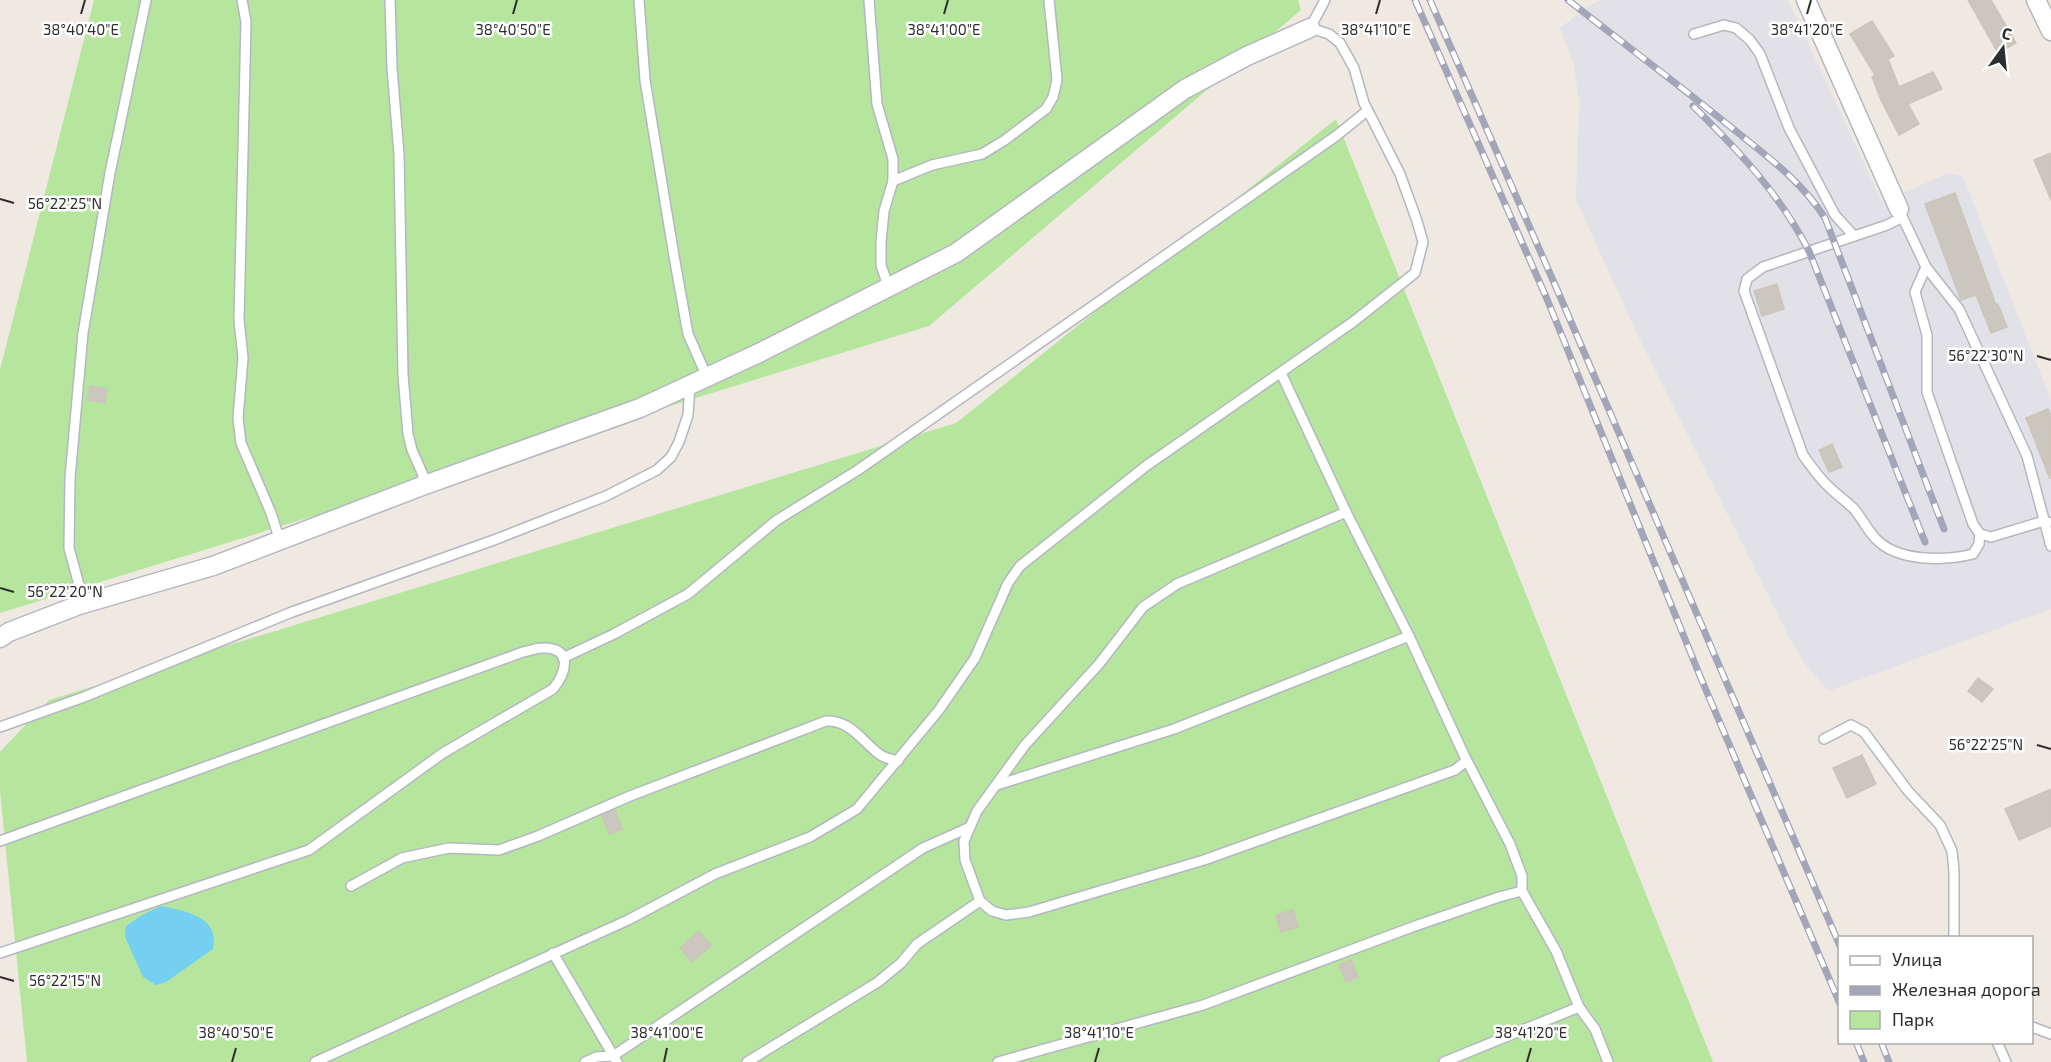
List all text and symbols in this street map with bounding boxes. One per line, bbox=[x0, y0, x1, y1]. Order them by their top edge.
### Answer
north arrow bbox=[1973, 18, 2033, 78]
text: 38°40'40"E bbox=[43, 20, 119, 38]
text: 38°40'50"E bbox=[475, 20, 551, 38]
text: 38°41'00"E bbox=[907, 20, 981, 38]
text: 38°41'10"E bbox=[1341, 20, 1411, 38]
text: 38°41'20"E bbox=[1771, 20, 1843, 38]
text: С bbox=[2000, 23, 2014, 43]
text: 56°22'25"N bbox=[28, 194, 102, 212]
text: 56°22'30"N bbox=[1948, 346, 2024, 364]
text: 56°22'20"N bbox=[27, 582, 103, 600]
text: 56°22'25"N bbox=[1949, 735, 2023, 753]
legend bbox=[1838, 936, 2033, 1044]
text: Улица bbox=[1892, 948, 1942, 970]
text: 56°22'15"N bbox=[29, 971, 101, 989]
text: Железная дорога bbox=[1892, 978, 2041, 1000]
text: Парк bbox=[1892, 1008, 1934, 1030]
text: 38°40'50"E bbox=[198, 1023, 274, 1041]
text: 38°41'00"E bbox=[630, 1023, 704, 1041]
text: 38°41'10"E bbox=[1064, 1023, 1134, 1041]
text: 38°41'20"E bbox=[1495, 1023, 1567, 1041]

